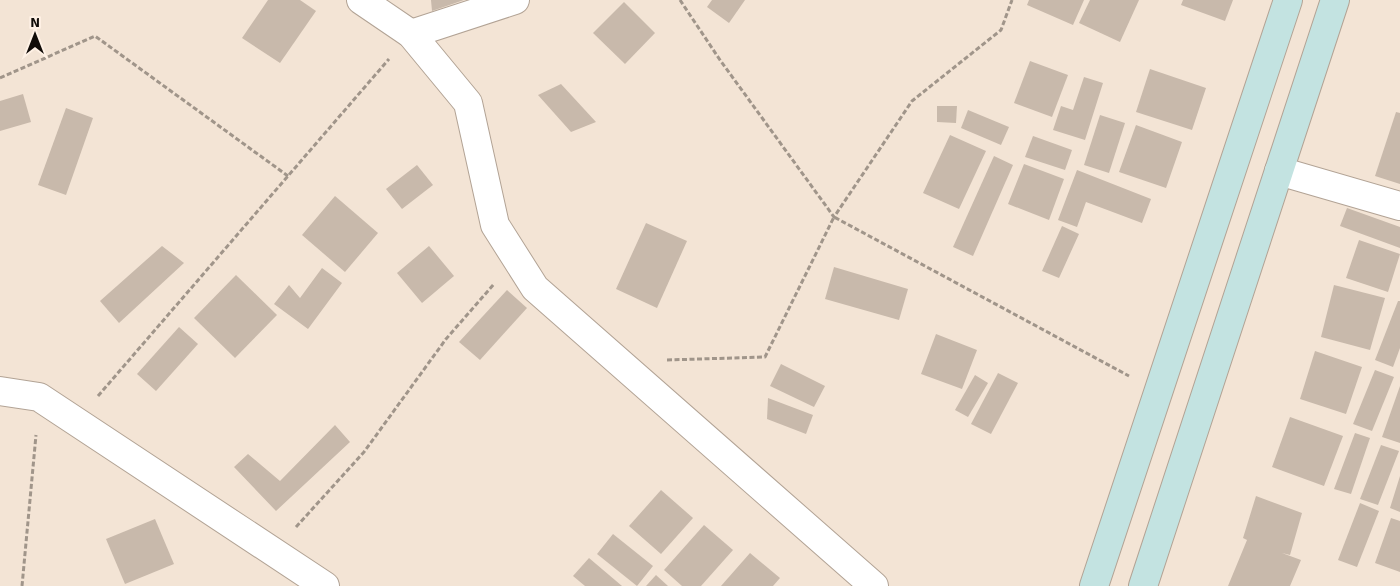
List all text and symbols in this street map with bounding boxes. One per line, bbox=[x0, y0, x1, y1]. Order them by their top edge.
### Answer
north arrow bbox=[10, 10, 60, 60]
text: N bbox=[30, 14, 40, 31]

